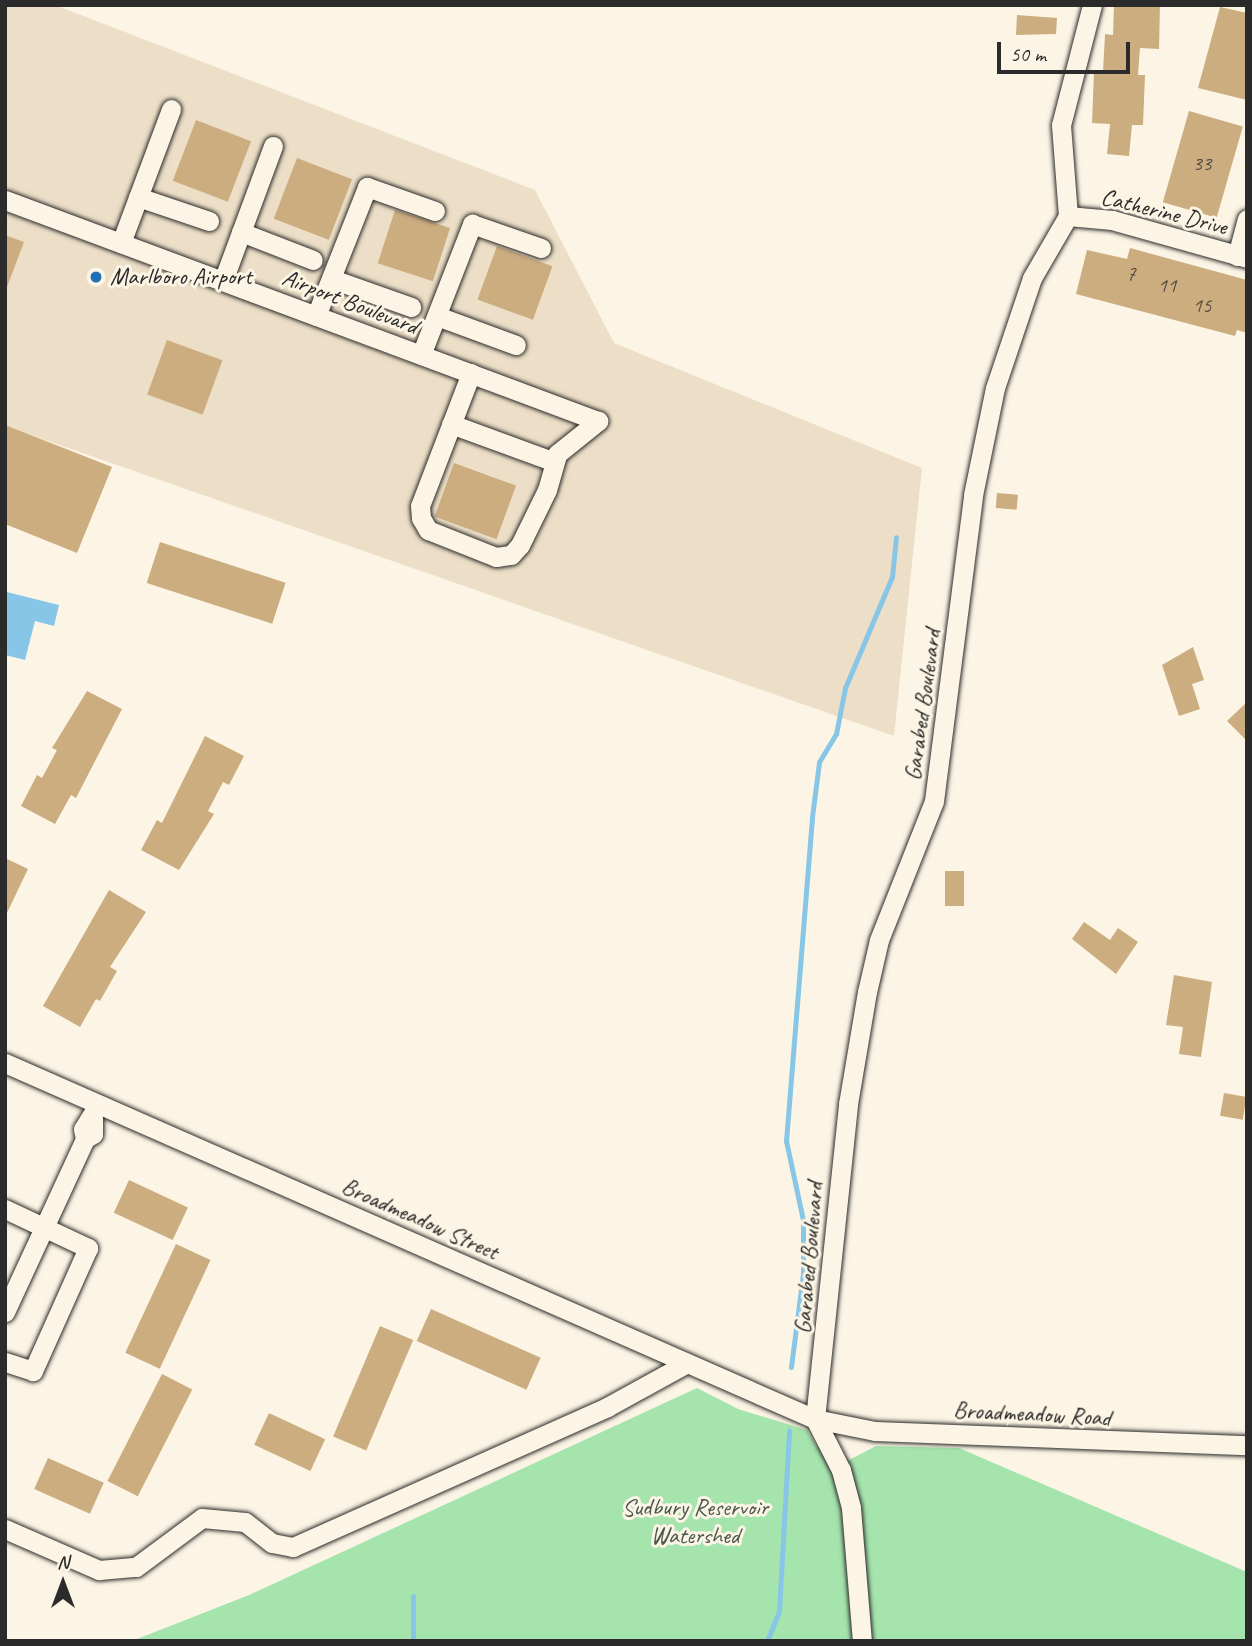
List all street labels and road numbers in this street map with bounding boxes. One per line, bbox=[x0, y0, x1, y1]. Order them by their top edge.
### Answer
street label: Catherine Drive bbox=[1098, 182, 1230, 242]
street label: Airport Boulevard bbox=[278, 263, 422, 341]
street label: Garabed Boulevard bbox=[898, 628, 948, 782]
street label: Broadmeadow Street bbox=[337, 1172, 503, 1266]
street label: Garabed Boulevard bbox=[788, 1181, 830, 1335]
street label: Broadmeadow Road bbox=[953, 1396, 1111, 1432]

